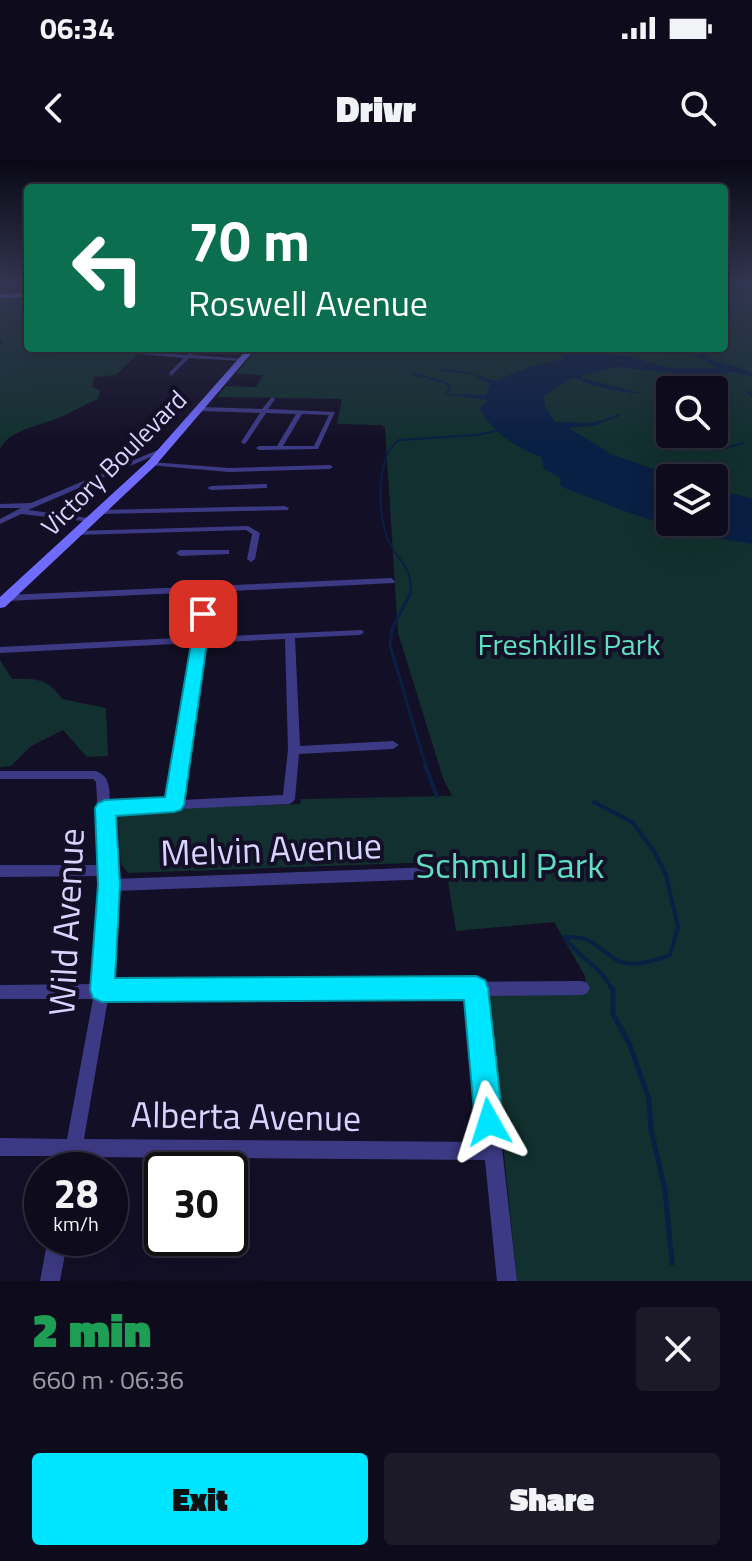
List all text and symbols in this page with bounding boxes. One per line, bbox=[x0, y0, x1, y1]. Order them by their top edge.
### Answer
text: 06:34 bbox=[40, 5, 115, 51]
text: Drivr bbox=[336, 81, 416, 136]
icon: back bbox=[32, 86, 76, 130]
icon: search bbox=[676, 86, 720, 130]
text: 70 m bbox=[188, 198, 310, 283]
icon: left bbox=[56, 216, 160, 320]
text: Roswell Avenue bbox=[188, 275, 428, 330]
map controls bbox=[656, 376, 728, 536]
button: search bbox=[656, 376, 728, 448]
street label: Victory Boulevard bbox=[32, 381, 195, 544]
button: layers bbox=[656, 464, 728, 536]
pin bbox=[169, 580, 237, 648]
icon: arrive bbox=[181, 592, 225, 636]
park label: Freshkills Park bbox=[477, 621, 661, 667]
street label: Melvin Avenue bbox=[159, 817, 383, 880]
street label: Wild Avenue bbox=[33, 827, 98, 1017]
park label: Schmul Park bbox=[416, 837, 604, 892]
position arrow bbox=[447, 1080, 531, 1164]
street label: Alberta Avenue bbox=[130, 1086, 362, 1145]
speed limit sign: 30 bbox=[144, 1152, 248, 1256]
text: 28 bbox=[54, 1163, 98, 1224]
text: km/h bbox=[53, 1208, 99, 1239]
text: 2 min bbox=[32, 1293, 151, 1366]
button: close bbox=[636, 1307, 720, 1391]
text: 660 m · 06:36 bbox=[32, 1360, 184, 1399]
button: Exit bbox=[32, 1453, 368, 1545]
button: Share bbox=[384, 1453, 720, 1545]

